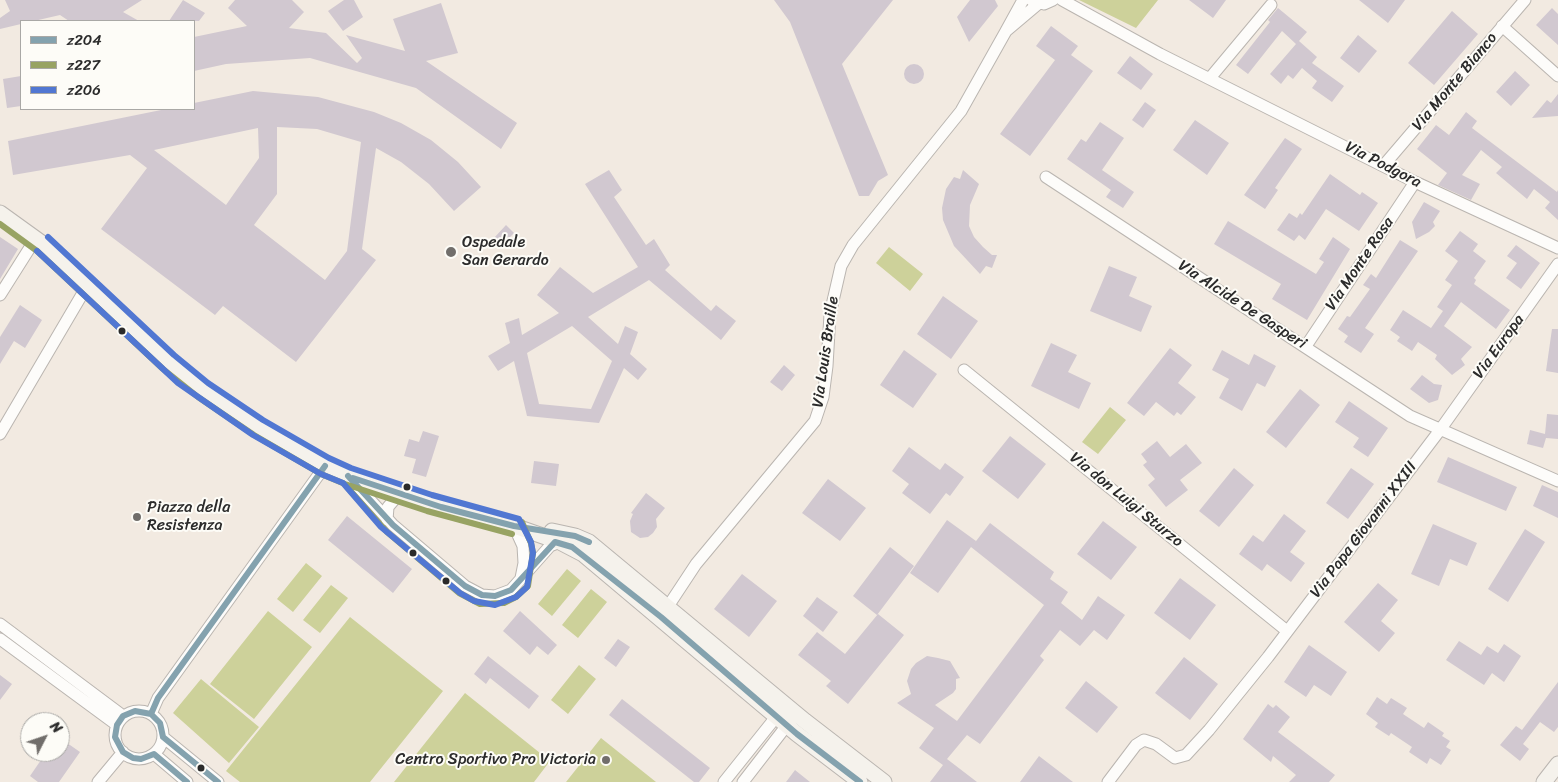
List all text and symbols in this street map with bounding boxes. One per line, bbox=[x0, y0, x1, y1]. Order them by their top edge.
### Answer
legend bbox=[20, 20, 195, 110]
text: z204 bbox=[67, 27, 102, 53]
street label: Via Monte Bianco bbox=[1408, 29, 1502, 135]
text: z227 bbox=[67, 52, 100, 78]
text: z206 bbox=[67, 77, 101, 103]
street label: Via Podgora bbox=[1342, 138, 1424, 192]
street label: Via Monte Rosa bbox=[1322, 214, 1398, 314]
place label: Ospedale San Gerardo bbox=[462, 233, 549, 271]
marker: Ospedale San Gerardo bbox=[444, 245, 458, 259]
street label: Via Alcide De Gasperi bbox=[1174, 256, 1310, 354]
street label: Via Louis Braille bbox=[809, 295, 843, 409]
street label: Via Europa bbox=[1469, 311, 1529, 383]
unlabelled marker bbox=[117, 326, 127, 336]
street label: Via don Luigi Sturzo bbox=[1065, 448, 1187, 552]
street label: Via Papa Giovanni XXIII bbox=[1306, 458, 1422, 602]
unlabelled marker bbox=[402, 482, 412, 492]
place label: Piazza della Resistenza bbox=[147, 498, 230, 536]
marker: Piazza della Resistenza bbox=[131, 511, 143, 523]
unlabelled marker bbox=[408, 548, 418, 558]
unlabelled marker bbox=[441, 576, 451, 586]
north arrow bbox=[20, 712, 70, 762]
text: N bbox=[43, 716, 69, 739]
place label: Centro Sportivo Pro Victoria bbox=[395, 750, 596, 770]
marker: Centro Sportivo Pro Victoria bbox=[600, 754, 612, 766]
unlabelled marker bbox=[196, 763, 206, 773]

